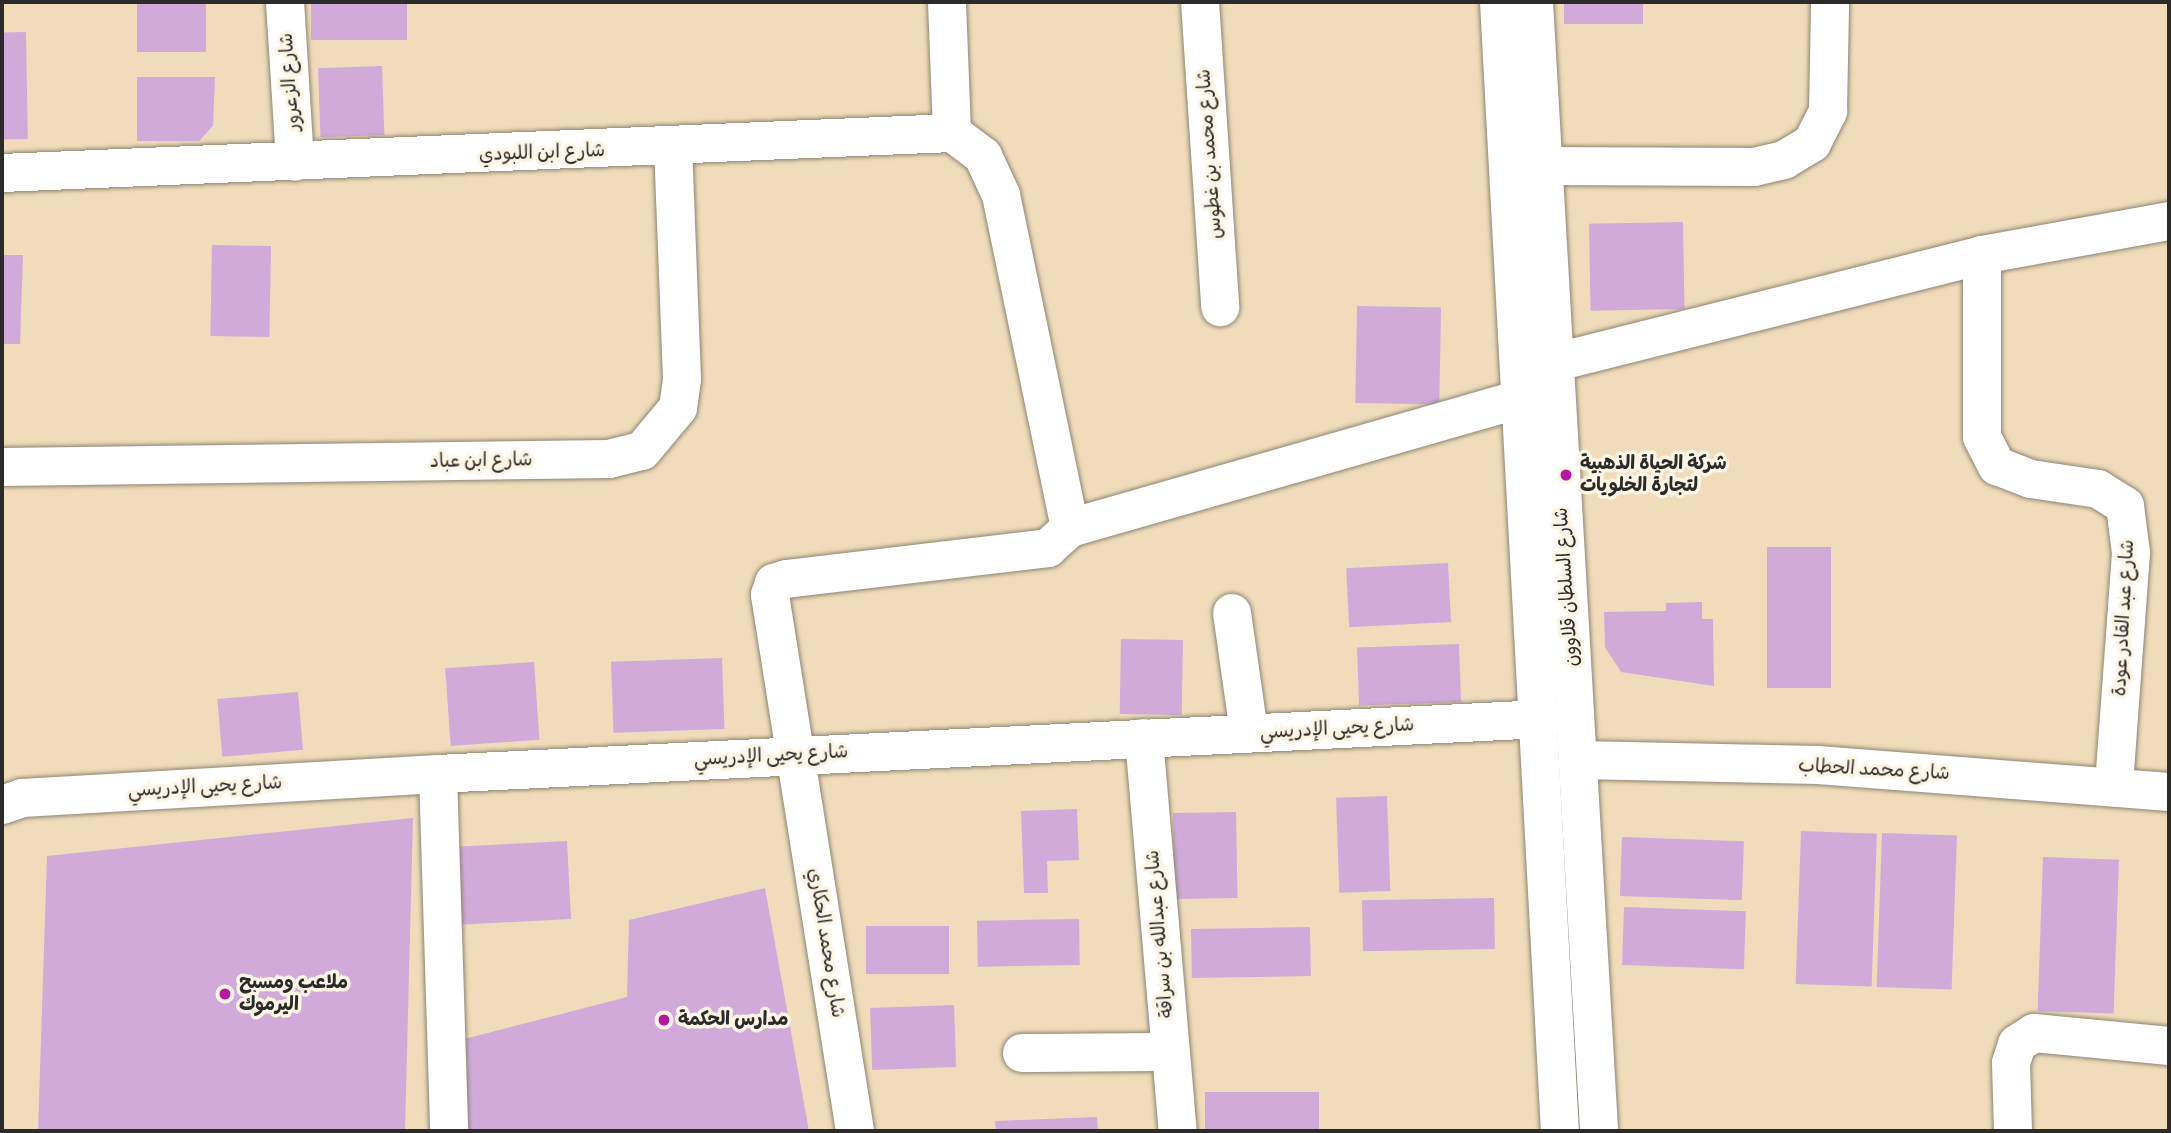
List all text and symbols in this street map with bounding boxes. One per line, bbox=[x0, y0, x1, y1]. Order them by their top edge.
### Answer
street label: شارع الزعرور bbox=[275, 32, 305, 132]
street label: شارع محمد بن غطوس bbox=[1193, 68, 1227, 240]
street label: شارع ابن اللبودي bbox=[478, 139, 606, 167]
street label: شارع ابن عباد bbox=[430, 449, 532, 473]
place label: شركة الحياة الذهبية لتجارة الخلويات bbox=[1580, 453, 1727, 497]
marker: شركة الحياة الذهبية لتجارة الخلويات bbox=[1558, 467, 1574, 483]
street label: شارع السلطان قلاوون bbox=[1550, 507, 1584, 667]
street label: شارع عبد القادر عودة bbox=[2109, 539, 2139, 697]
street label: شارع يحيى الإدريسي bbox=[1259, 714, 1415, 744]
street label: شارع يحيى الإدريسي bbox=[693, 741, 849, 771]
street label: شارع محمد الحطاب bbox=[1798, 755, 1950, 785]
street label: شارع يحيى الإدريسي bbox=[127, 772, 283, 802]
street label: شارع عبدالله بن سراقة bbox=[1141, 849, 1179, 1019]
street label: شارع محمد الحكاري bbox=[803, 867, 849, 1019]
place label: ملاعب ومسبح اليرموك bbox=[239, 972, 348, 1016]
marker: ملاعب ومسبح اليرموك bbox=[217, 986, 233, 1002]
place label: مدارس الحكمة bbox=[678, 1009, 789, 1031]
marker: مدارس الحكمة bbox=[656, 1012, 672, 1028]

